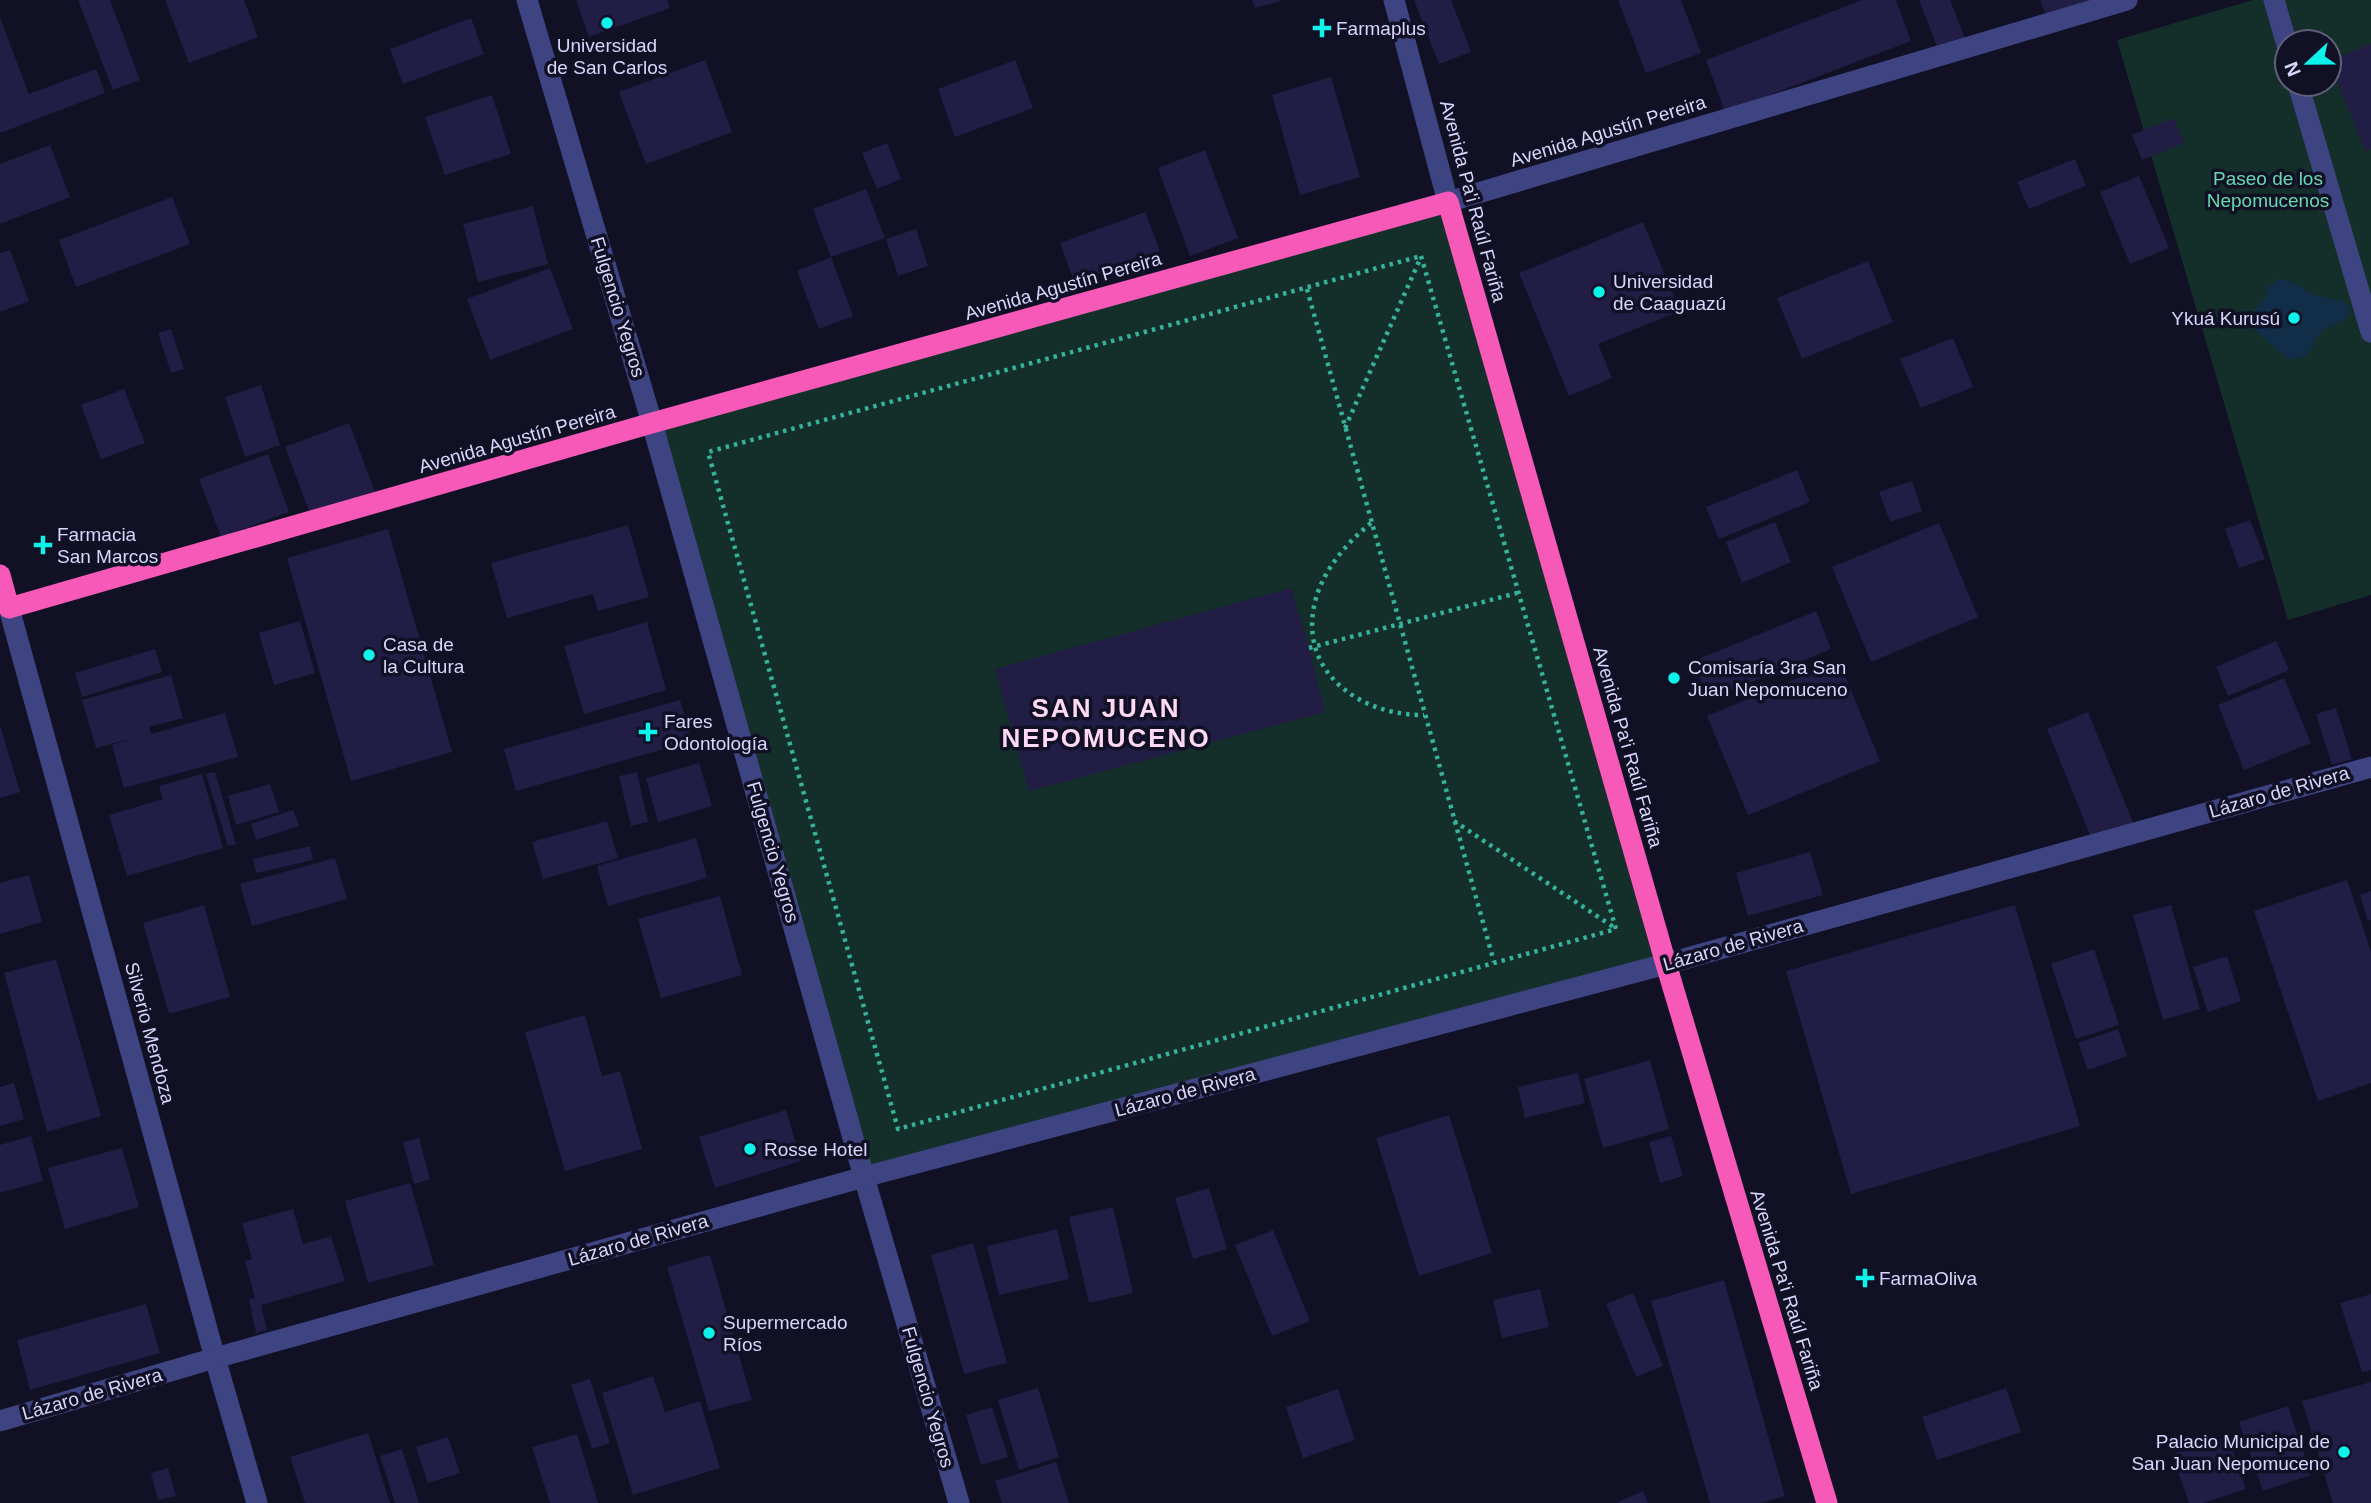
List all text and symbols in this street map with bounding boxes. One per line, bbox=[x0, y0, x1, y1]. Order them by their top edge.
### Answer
marker: Universidad de San Carlos bbox=[599, 15, 615, 31]
place label: Farmaplus bbox=[1336, 18, 1426, 39]
marker: Farmaplus bbox=[1314, 20, 1330, 36]
north arrow bbox=[2273, 28, 2343, 98]
place label: Universidad de San Carlos bbox=[547, 35, 667, 78]
text: N bbox=[2280, 59, 2305, 79]
street label: Avenida Agustín Pereira bbox=[1508, 91, 1709, 171]
street label: Avenida Pa'i Raúl Fariña bbox=[1436, 98, 1510, 305]
park label: Paseo de los Nepomucenos bbox=[2207, 168, 2329, 211]
street label: Fulgencio Yegros bbox=[587, 234, 649, 380]
street label: Avenida Agustín Pereira bbox=[962, 248, 1164, 324]
place label: Universidad de Caaguazú bbox=[1613, 271, 1726, 314]
marker: Universidad de Caaguazú bbox=[1591, 284, 1607, 300]
place label: Ykuá Kurusú bbox=[2171, 308, 2280, 329]
marker: Ykuá Kurusú bbox=[2286, 310, 2302, 326]
street label: Avenida Agustín Pereira bbox=[416, 401, 618, 477]
place label: Farmacia San Marcos bbox=[57, 524, 158, 567]
marker: Farmacia San Marcos bbox=[35, 537, 51, 553]
place label: Casa de la Cultura bbox=[383, 634, 465, 677]
street label: Avenida Pa'i Raúl Fariña bbox=[1589, 644, 1667, 850]
marker: Casa de la Cultura bbox=[361, 647, 377, 663]
place label: Comisaría 3ra San Juan Nepomuceno bbox=[1688, 657, 1848, 700]
marker: Comisaría 3ra San Juan Nepomuceno bbox=[1666, 670, 1682, 686]
district label: SAN JUAN NEPOMUCENO bbox=[1001, 693, 1211, 753]
place label: Fares Odontología bbox=[664, 711, 768, 754]
marker: Fares Odontología bbox=[638, 722, 658, 742]
street label: Lázaro de Rivera bbox=[2207, 762, 2352, 822]
street label: Fulgencio Yegros bbox=[743, 779, 803, 925]
street label: Lázaro de Rivera bbox=[1661, 915, 1806, 975]
street label: Silverio Mendoza bbox=[121, 960, 179, 1107]
street label: Lázaro de Rivera bbox=[1112, 1063, 1258, 1121]
place label: Rosse Hotel bbox=[764, 1139, 868, 1160]
marker: Rosse Hotel bbox=[742, 1141, 758, 1157]
street label: Avenida Pa'i Raúl Fariña bbox=[1747, 1187, 1828, 1393]
street label: Lázaro de Rivera bbox=[566, 1210, 711, 1270]
place label: FarmaOliva bbox=[1879, 1268, 1978, 1289]
marker: FarmaOliva bbox=[1857, 1270, 1873, 1286]
place label: Supermercado Ríos bbox=[723, 1312, 848, 1355]
street label: Fulgencio Yegros bbox=[898, 1324, 958, 1470]
marker: Supermercado Ríos bbox=[701, 1325, 717, 1341]
street label: Lázaro de Rivera bbox=[20, 1364, 165, 1424]
place label: Palacio Municipal de San Juan Nepomuceno bbox=[2131, 1431, 2330, 1474]
marker: Palacio Municipal de San Juan Nepomuceno bbox=[2336, 1444, 2352, 1460]

